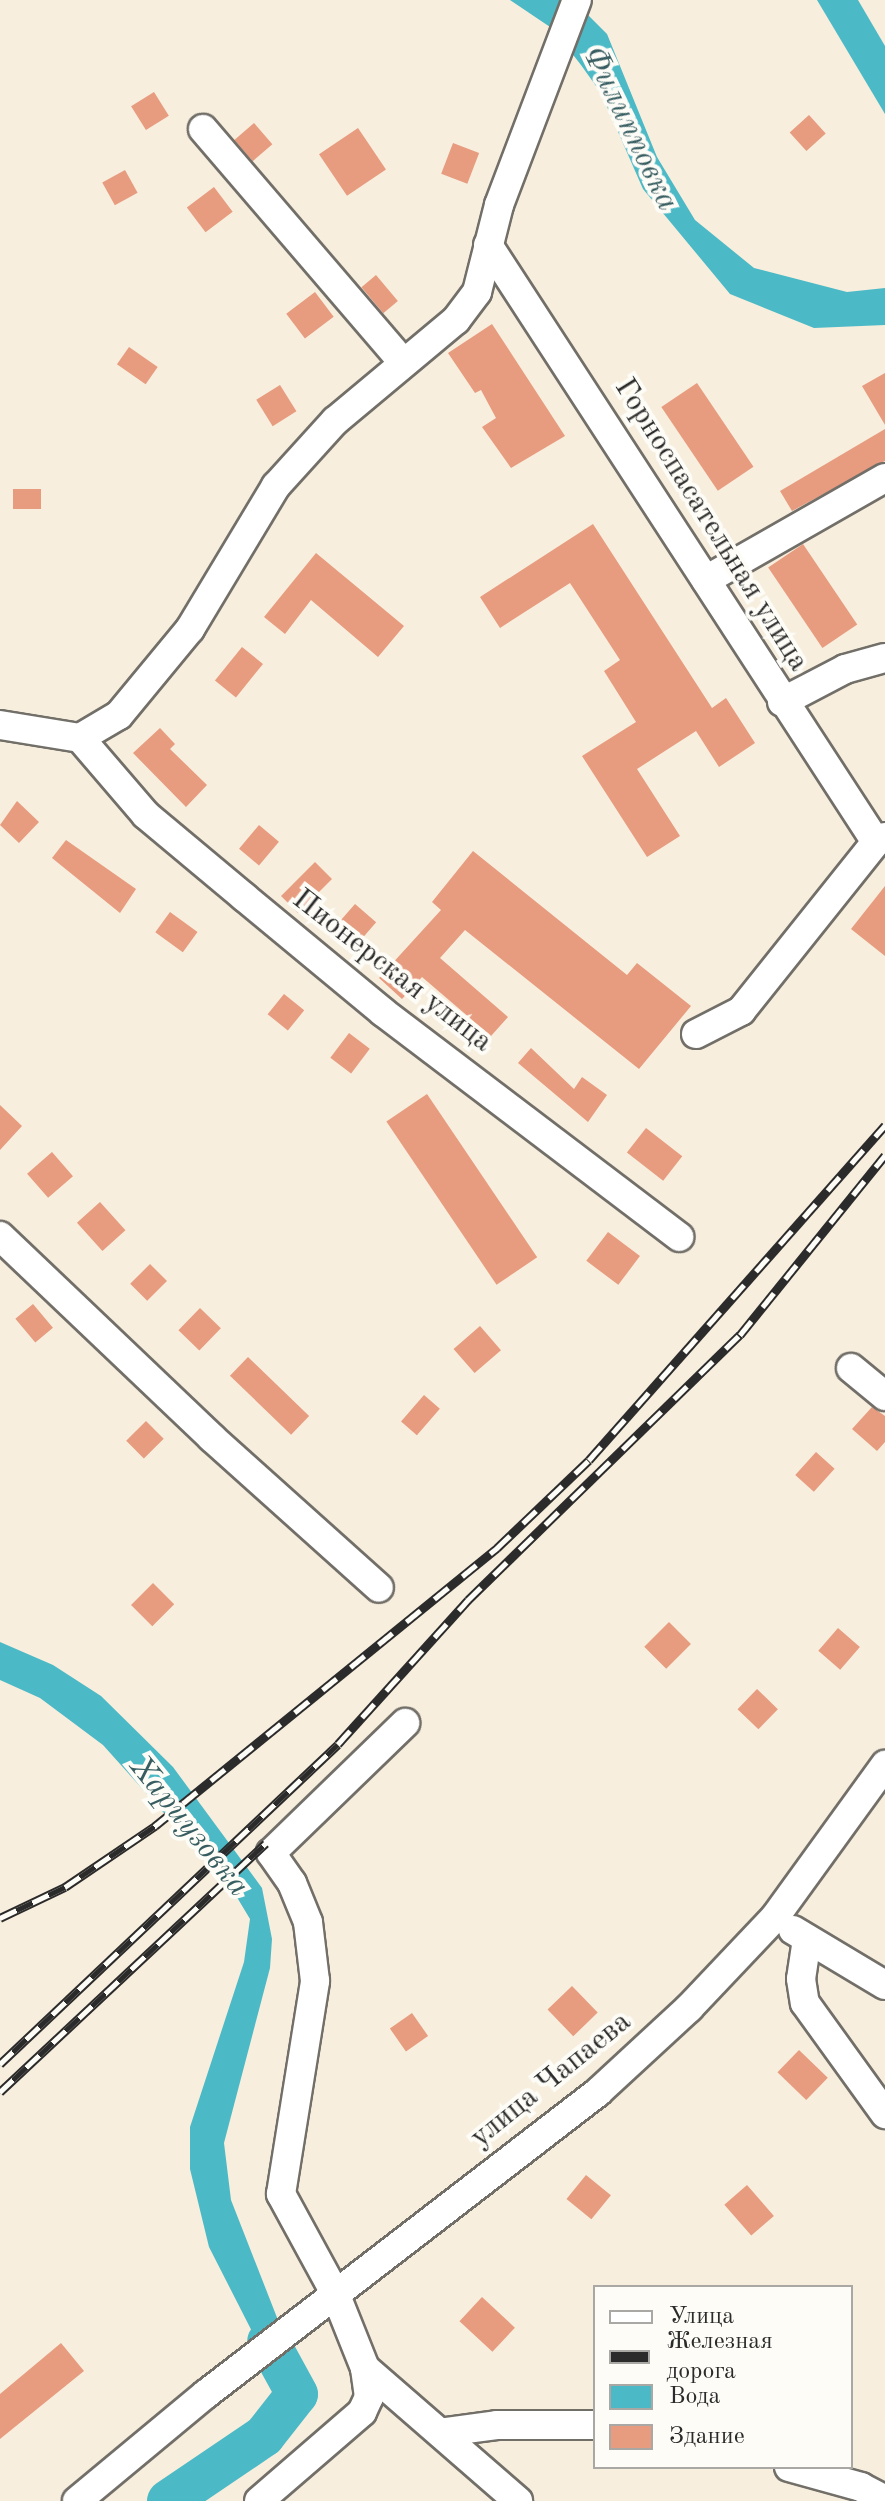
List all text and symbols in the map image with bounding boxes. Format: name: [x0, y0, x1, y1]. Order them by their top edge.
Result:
water label: Филипповка: [573, 40, 685, 218]
street label: Горноспасательная улица: [606, 372, 816, 678]
street label: Пионерская улица: [285, 882, 499, 1060]
water label: Хариузовка: [119, 1749, 257, 1905]
street label: улица Чапаева: [463, 2004, 639, 2156]
legend: [593, 2285, 853, 2469]
text: Улица: [669, 2305, 734, 2329]
text: Железная дорога: [666, 2330, 773, 2384]
text: Вода: [669, 2385, 720, 2409]
text: Здание: [669, 2425, 745, 2449]

